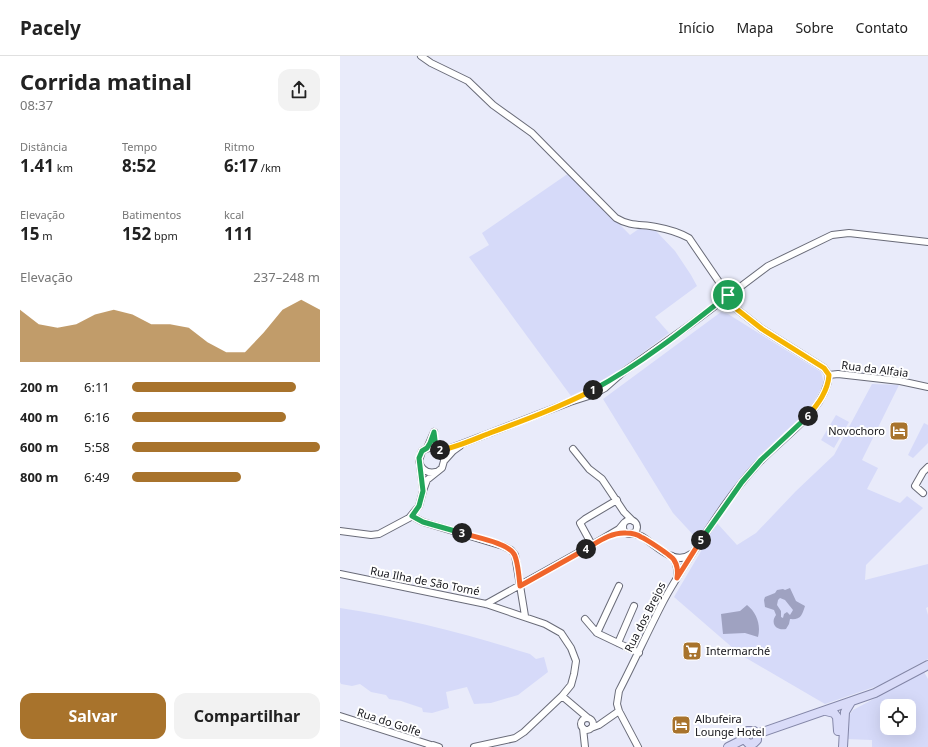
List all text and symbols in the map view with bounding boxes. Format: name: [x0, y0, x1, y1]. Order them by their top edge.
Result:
text: Pacely: [20, 15, 81, 41]
text: Início: [679, 18, 714, 37]
text: Mapa: [736, 18, 773, 37]
text: Sobre: [795, 18, 834, 37]
text: Contato: [856, 18, 908, 37]
text: Corrida matinal: [20, 66, 192, 96]
button: share: [278, 69, 320, 111]
text: 08:37: [20, 96, 53, 114]
text: Distância: [20, 139, 67, 154]
text: Tempo: [122, 139, 157, 154]
text: Ritmo: [224, 139, 255, 154]
text: 1.41: [20, 154, 54, 177]
text: 8:52: [122, 154, 156, 177]
text: 6:17: [224, 154, 258, 177]
text: km: [54, 160, 73, 175]
text: /km: [258, 160, 281, 175]
text: Elevação: [20, 207, 65, 222]
text: Batimentos: [122, 207, 181, 222]
text: kcal: [224, 207, 244, 222]
text: 15: [20, 222, 39, 245]
text: 152: [122, 222, 151, 245]
text: 111: [224, 222, 253, 245]
text: m: [39, 228, 53, 243]
text: bpm: [151, 228, 178, 243]
text: Elevação: [20, 268, 73, 286]
text: 237–248 m: [253, 268, 320, 286]
pin: [711, 278, 745, 312]
icon: arrive: [717, 284, 739, 306]
street label: Rua da Alfaia: [841, 357, 909, 380]
text: 200 m: [20, 378, 58, 396]
text: 6:11: [84, 378, 110, 396]
pin: 1: [583, 380, 603, 400]
text: 1: [590, 382, 596, 397]
pin: 6: [798, 406, 818, 426]
text: 400 m: [20, 408, 58, 426]
text: 6:16: [84, 408, 110, 426]
text: 6: [805, 408, 811, 423]
hotel icon: Novochoro: [888, 420, 910, 442]
place label: Novochoro: [828, 423, 885, 438]
text: 600 m: [20, 438, 58, 456]
text: 5:58: [84, 438, 110, 456]
pin: 2: [430, 440, 450, 460]
text: 2: [437, 442, 443, 457]
text: 800 m: [20, 468, 58, 486]
text: 6:49: [84, 468, 110, 486]
pin: 3: [452, 523, 472, 543]
text: 3: [459, 525, 465, 540]
pin: 5: [691, 530, 711, 550]
text: 5: [698, 532, 704, 547]
pin: 4: [576, 539, 596, 559]
text: 4: [583, 541, 589, 556]
street label: Rua Ilha de São Tomé: [369, 563, 481, 598]
street label: Rua dos Brejos: [620, 579, 669, 654]
supermarket icon: Intermarché: [681, 640, 703, 662]
place label: Intermarché: [706, 643, 770, 658]
button: Salvar: [20, 693, 166, 739]
button: Compartilhar: [174, 693, 320, 739]
map controls: [880, 699, 916, 735]
button: locate: [880, 699, 916, 735]
street label: Rua do Golfe: [355, 704, 423, 739]
place label: Albufeira Lounge Hotel: [695, 711, 765, 739]
hotel icon: Albufeira Lounge Hotel: [670, 714, 692, 736]

